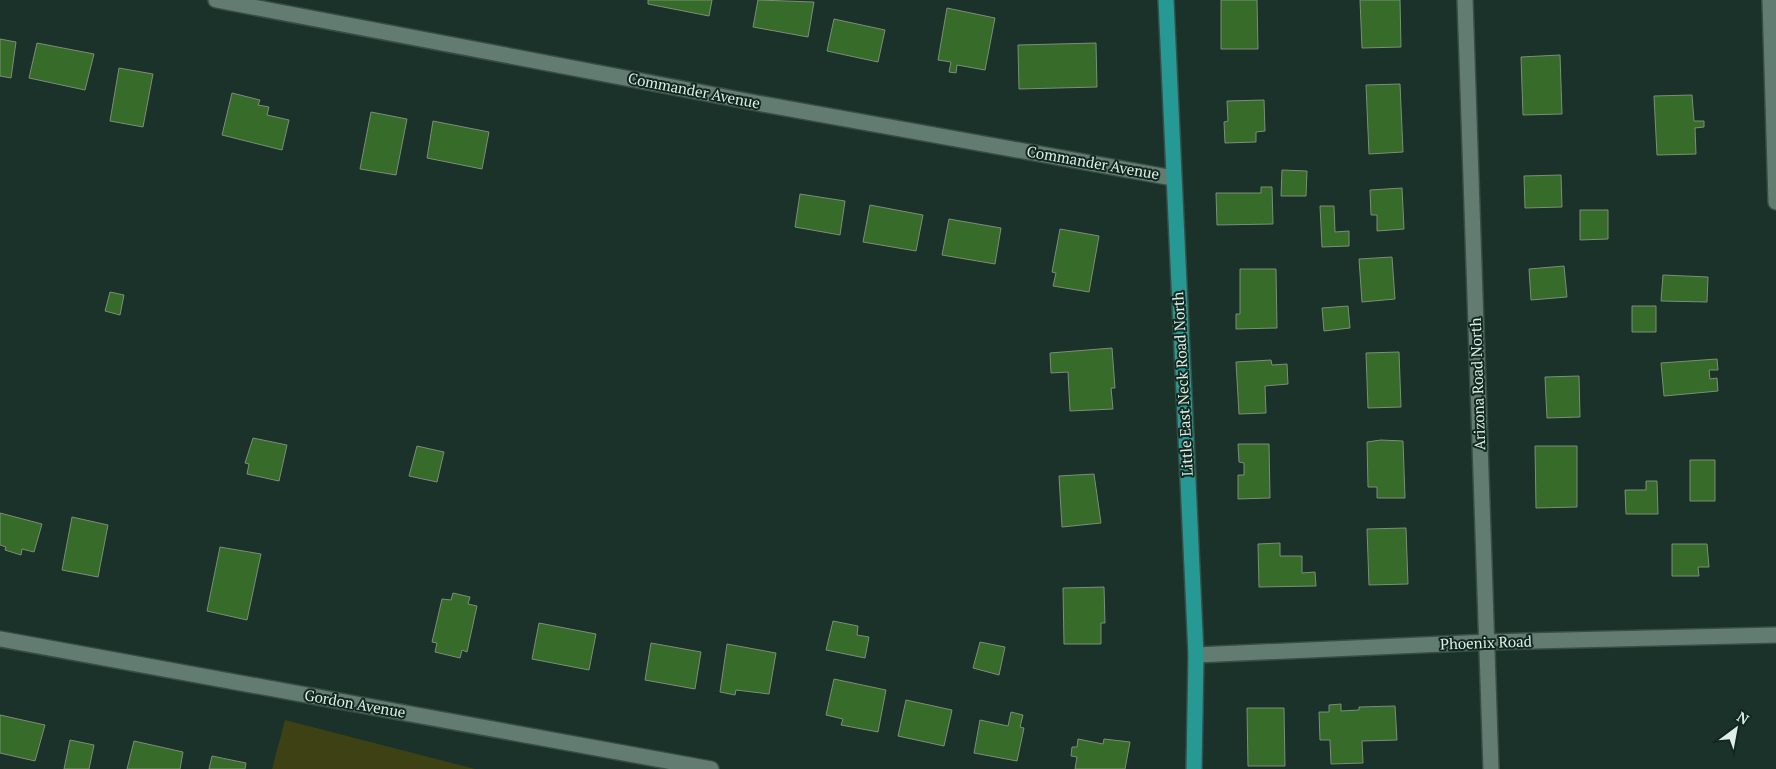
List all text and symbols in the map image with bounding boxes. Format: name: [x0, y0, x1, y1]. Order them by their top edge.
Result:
street label: Commander Avenue: [626, 67, 762, 113]
street label: Commander Avenue: [1025, 141, 1161, 184]
street label: Little East Neck Road North: [1167, 291, 1197, 477]
street label: Arizona Road North: [1465, 317, 1489, 451]
street label: Phoenix Road: [1440, 630, 1532, 654]
street label: Gordon Avenue: [303, 684, 407, 722]
north arrow: [1711, 704, 1761, 754]
text: N: [1734, 707, 1753, 729]

